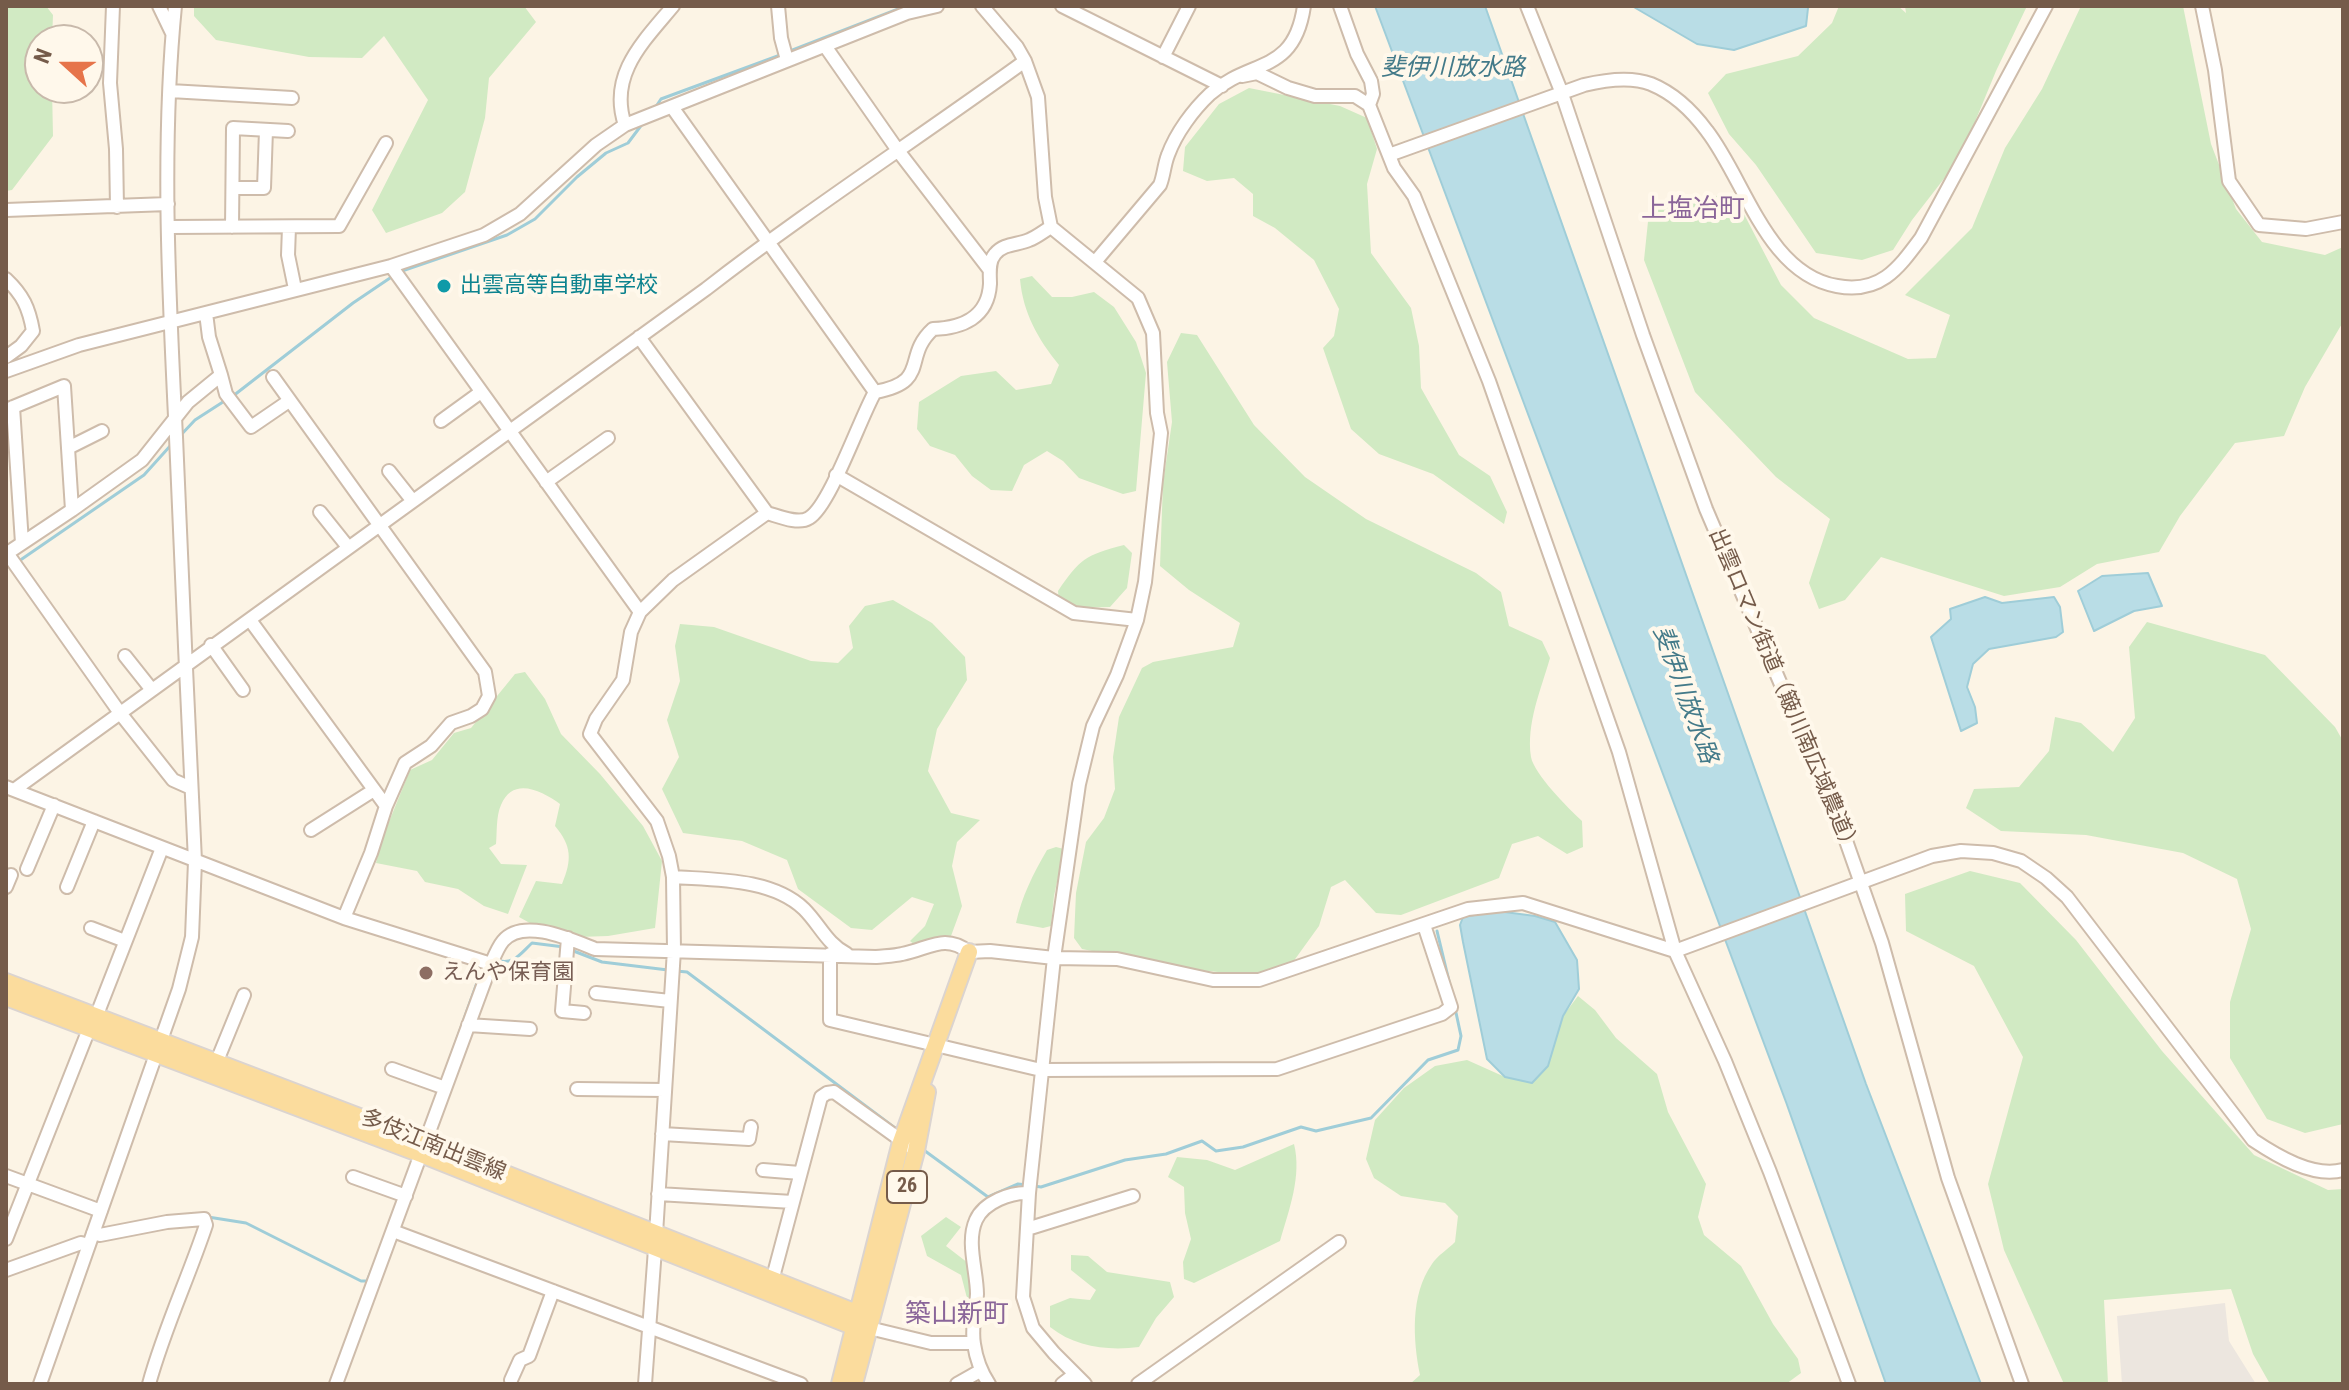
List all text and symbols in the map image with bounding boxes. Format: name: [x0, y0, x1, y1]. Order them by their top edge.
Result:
north arrow: [24, 24, 104, 104]
text: N: [29, 45, 57, 67]
water label: 斐伊川放水路: [1381, 55, 1525, 83]
district label: 上塩冶町: [1641, 194, 1745, 226]
place label: 出雲高等自動車学校: [460, 273, 658, 299]
marker: 出雲高等自動車学校: [435, 277, 453, 295]
street label: 出雲ロマン街道（簸川南広域農道）: [1702, 525, 1864, 859]
water label: 斐伊川放水路: [1646, 622, 1722, 768]
place label: えんや保育園: [442, 960, 574, 986]
marker: えんや保育園: [417, 964, 435, 982]
street label: 多伎江南出雲線: [357, 1105, 509, 1187]
road number: 26: [887, 1171, 927, 1203]
district label: 築山新町: [905, 1299, 1009, 1331]

